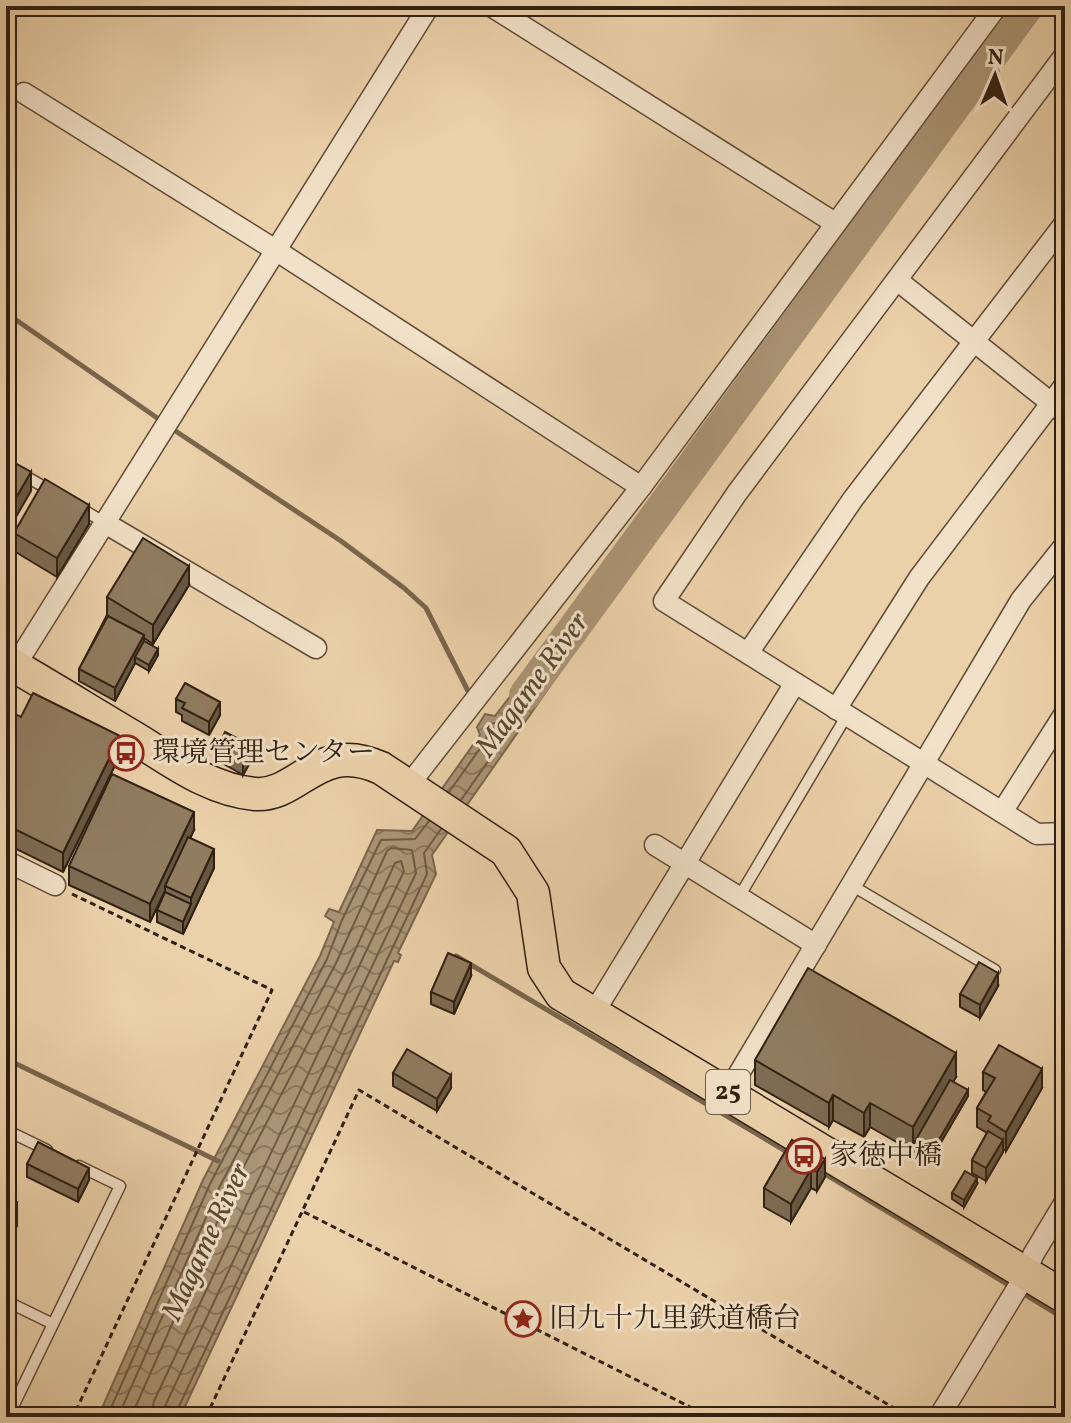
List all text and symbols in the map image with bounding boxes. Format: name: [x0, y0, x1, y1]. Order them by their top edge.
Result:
north arrow: [955, 36, 1035, 116]
text: N: [987, 43, 1004, 74]
water label: Magame River: [466, 604, 600, 767]
bus stop icon: 環境管理センター: [107, 734, 145, 772]
place label: 環境管理センター: [152, 734, 375, 773]
road number: 25: [706, 1070, 750, 1114]
bus stop icon: 家徳中橋: [785, 1137, 823, 1175]
place label: 家徳中橋: [830, 1137, 942, 1176]
water label: Magame River: [152, 1156, 262, 1328]
place icon: 旧九十九里鉄道橋台: [504, 1300, 542, 1338]
place label: 旧九十九里鉄道橋台: [549, 1300, 801, 1339]

